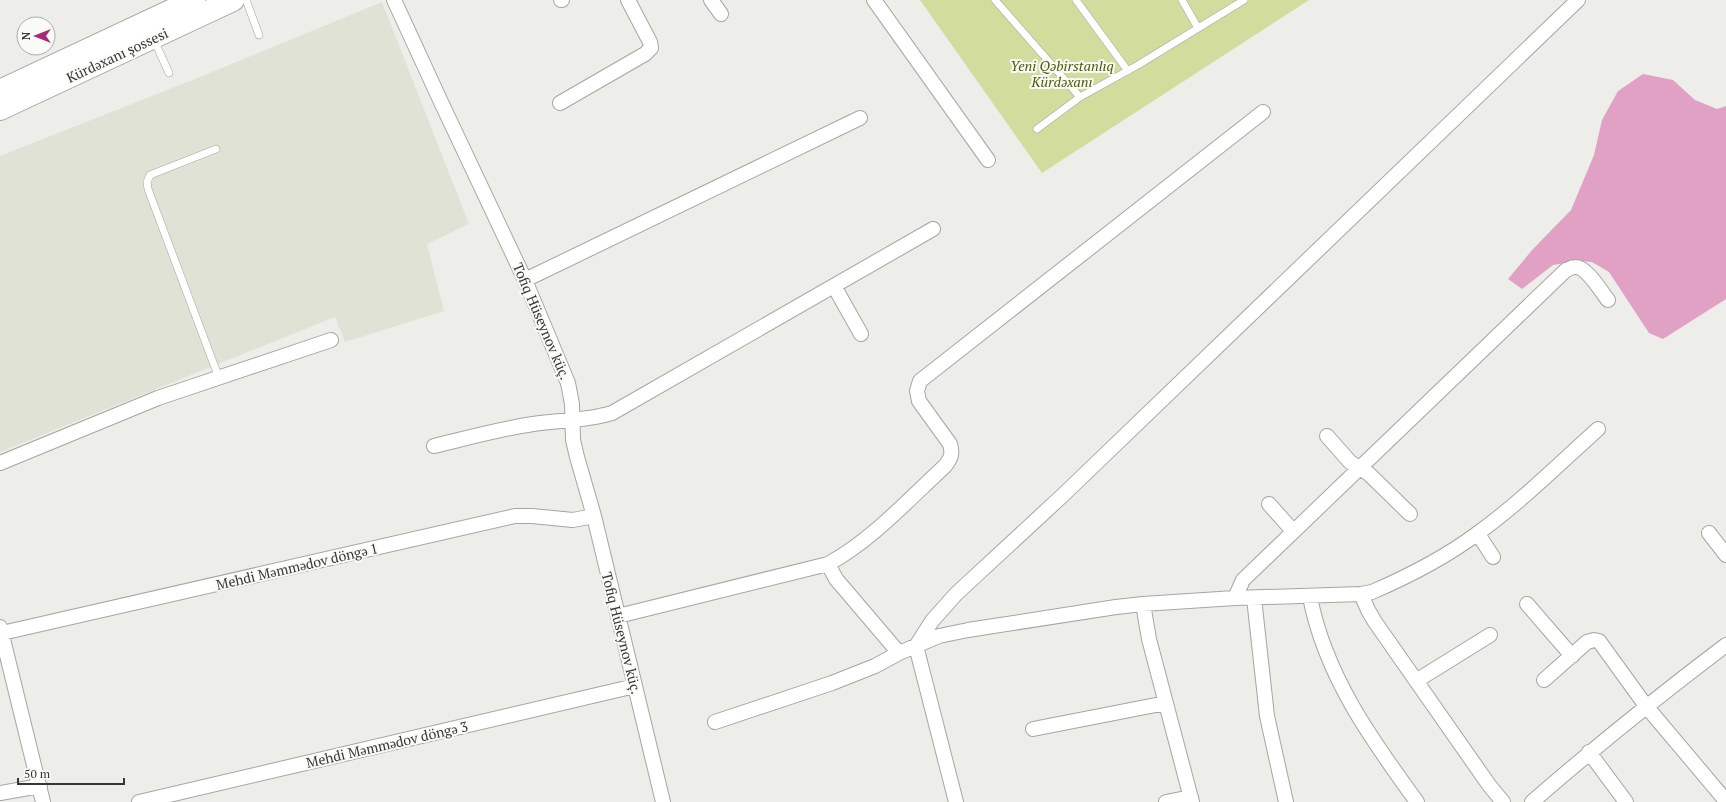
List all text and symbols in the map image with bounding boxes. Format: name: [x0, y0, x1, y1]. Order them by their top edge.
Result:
north arrow: [16, 16, 56, 56]
street label: Kürdəxanı şossesi: [63, 23, 171, 87]
text: N: [19, 31, 33, 40]
park label: Yeni Qəbirstanlıq Kürdəxanı: [1010, 56, 1114, 91]
street label: Tofiq Hüseynov küç.: [509, 260, 575, 382]
street label: Mehdi Məmmədov döngə 1: [214, 538, 380, 594]
street label: Tofiq Hüseynov küç.: [598, 570, 646, 696]
street label: Mehdi Məmmədov döngə 3: [304, 716, 470, 772]
scale bar: [18, 760, 124, 786]
text: 50 m: [24, 766, 51, 781]

